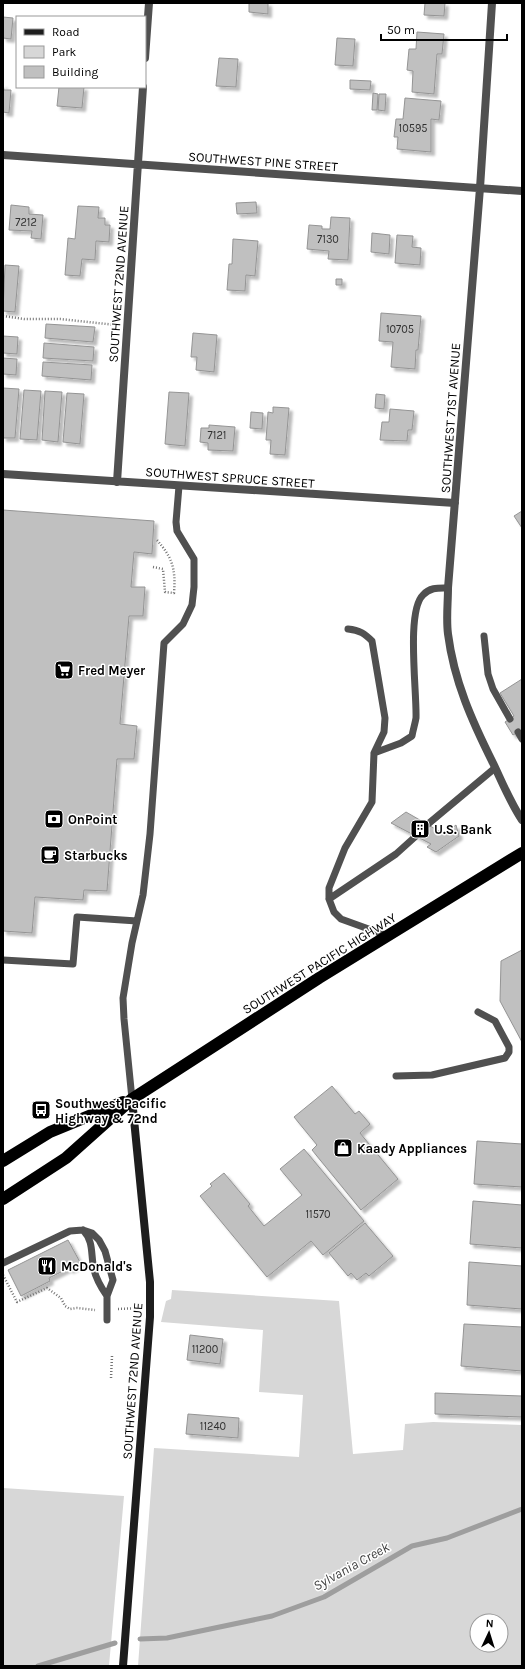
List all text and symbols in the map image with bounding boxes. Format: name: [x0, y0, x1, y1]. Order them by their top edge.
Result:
legend: [16, 16, 146, 88]
scale bar: [381, 16, 507, 42]
text: 50 m: [387, 23, 415, 37]
text: Road: [52, 25, 80, 39]
text: Park: [52, 45, 77, 59]
text: Building: [52, 65, 99, 79]
house number: 10595: [399, 122, 427, 135]
street label: SOUTHWEST PINE STREET: [188, 149, 339, 174]
street label: SOUTHWEST 72ND AVENUE: [106, 205, 131, 363]
house number: 7212: [15, 216, 37, 229]
house number: 7130: [317, 233, 339, 246]
house number: 10705: [386, 323, 414, 336]
street label: SOUTHWEST 71ST AVENUE: [438, 342, 463, 494]
house number: 7121: [208, 429, 226, 442]
street label: SOUTHWEST SPRUCE STREET: [145, 464, 316, 491]
supermarket icon: Fred Meyer: [53, 659, 75, 681]
place label: Fred Meyer: [78, 663, 146, 678]
bank icon: OnPoint: [43, 808, 65, 830]
place label: OnPoint: [68, 812, 117, 827]
building icon: U.S. Bank: [409, 818, 431, 840]
place label: U.S. Bank: [434, 822, 492, 837]
cafe icon: Starbucks: [39, 844, 61, 866]
place label: Starbucks: [64, 848, 128, 863]
street label: SOUTHWEST PACIFIC HIGHWAY: [240, 910, 399, 1017]
place label: Southwest Pacific Highway & 72nd: [55, 1096, 166, 1126]
bus stop icon: Southwest Pacific Highway & 72nd: [30, 1099, 52, 1121]
shop icon: Kaady Appliances: [332, 1137, 354, 1159]
place label: Kaady Appliances: [357, 1141, 467, 1156]
house number: 11570: [305, 1208, 331, 1221]
restaurant icon: McDonald's: [36, 1255, 58, 1277]
place label: McDonald's: [61, 1259, 133, 1274]
street label: SOUTHWEST 72ND AVENUE: [120, 1302, 145, 1460]
house number: 11200: [192, 1343, 218, 1356]
house number: 11240: [200, 1420, 226, 1433]
water label: Sylvania Creek: [310, 1538, 393, 1594]
north arrow: [469, 1613, 509, 1653]
text: N: [485, 1617, 494, 1630]

